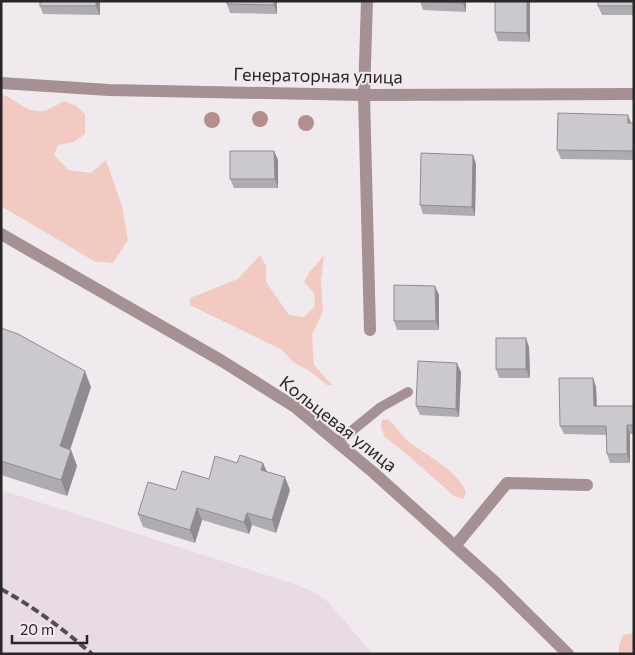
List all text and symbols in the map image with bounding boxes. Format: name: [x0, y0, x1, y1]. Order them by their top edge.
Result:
street label: Генераторная улица: [233, 63, 403, 87]
street label: Кольцевая улица: [276, 371, 402, 476]
scale bar: [12, 612, 88, 644]
text: 20 m: [20, 620, 54, 638]

